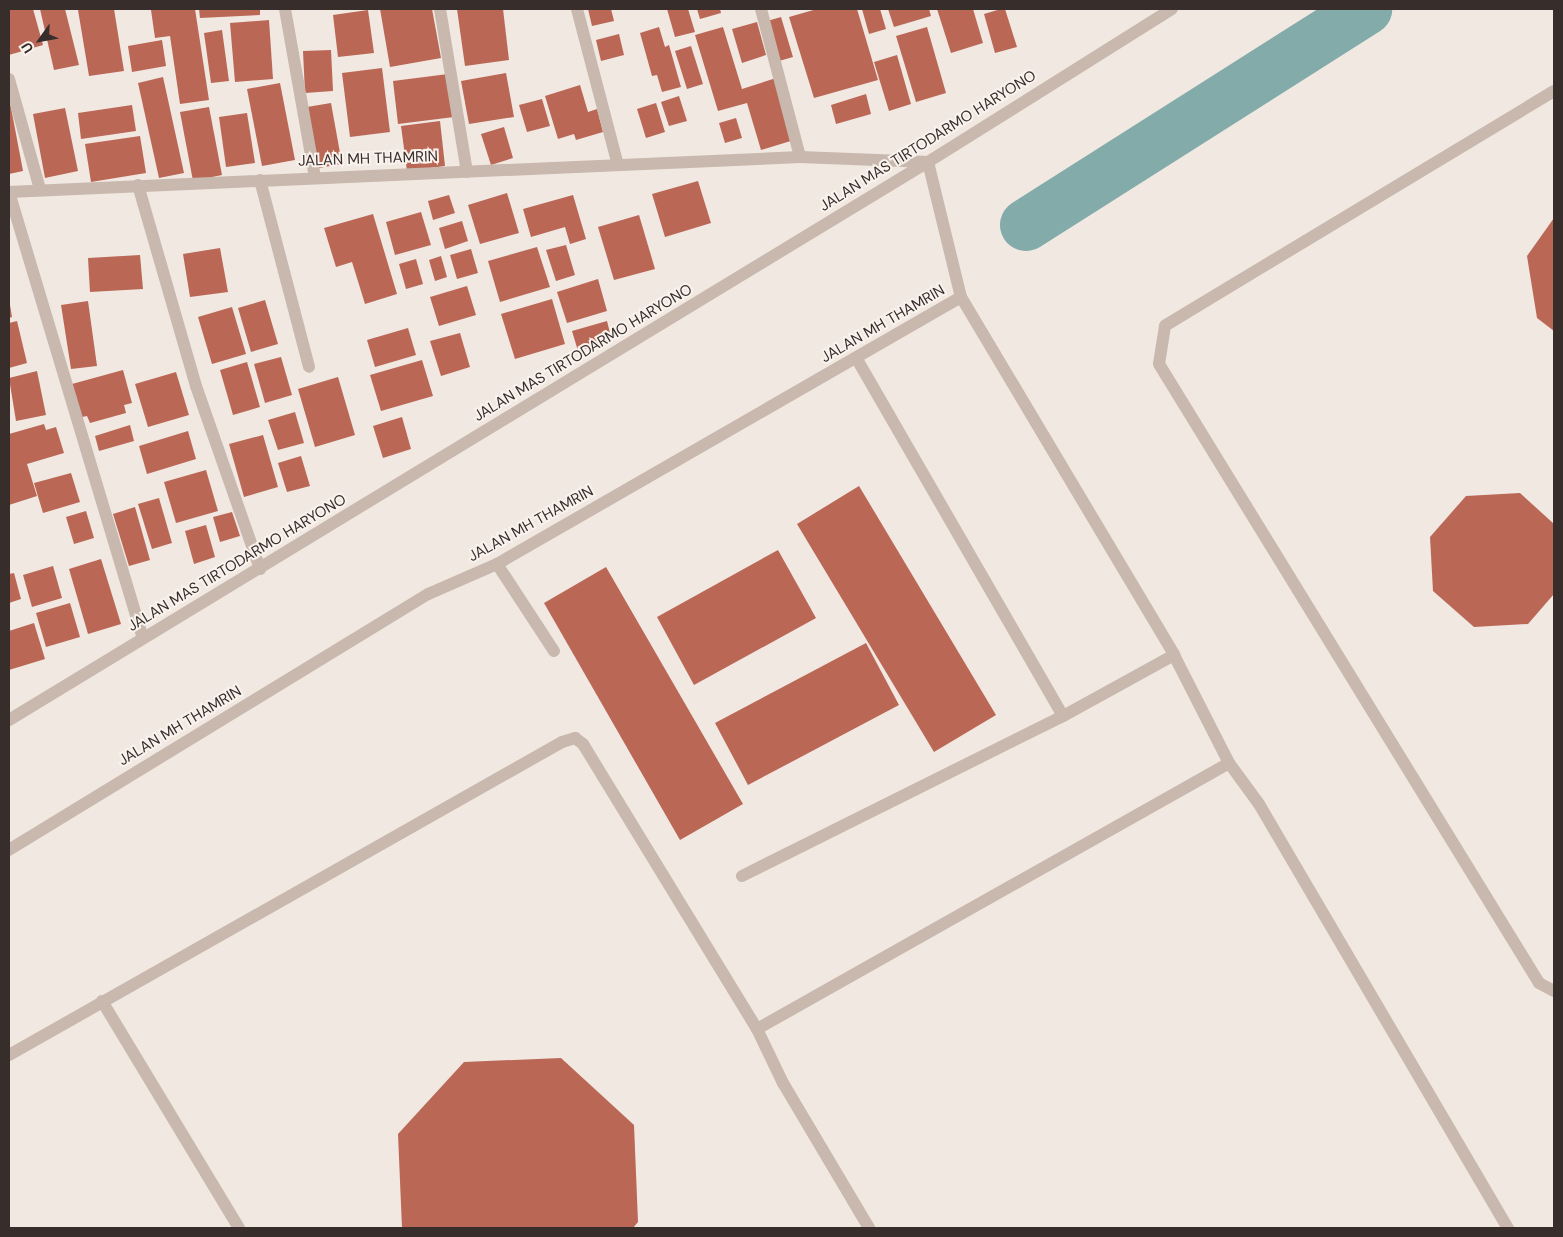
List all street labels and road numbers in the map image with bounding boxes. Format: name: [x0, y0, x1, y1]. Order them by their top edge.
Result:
street label: JALAN MAS TIRTODARMO HARYONO: [817, 67, 1039, 215]
street label: JALAN MH THAMRIN: [298, 148, 438, 170]
street label: JALAN MAS TIRTODARMO HARYONO: [470, 280, 696, 426]
street label: JALAN MH THAMRIN: [818, 281, 948, 367]
street label: JALAN MH THAMRIN: [465, 482, 597, 566]
street label: JALAN MAS TIRTODARMO HARYONO: [124, 490, 350, 636]
street label: JALAN MH THAMRIN: [115, 682, 245, 770]

